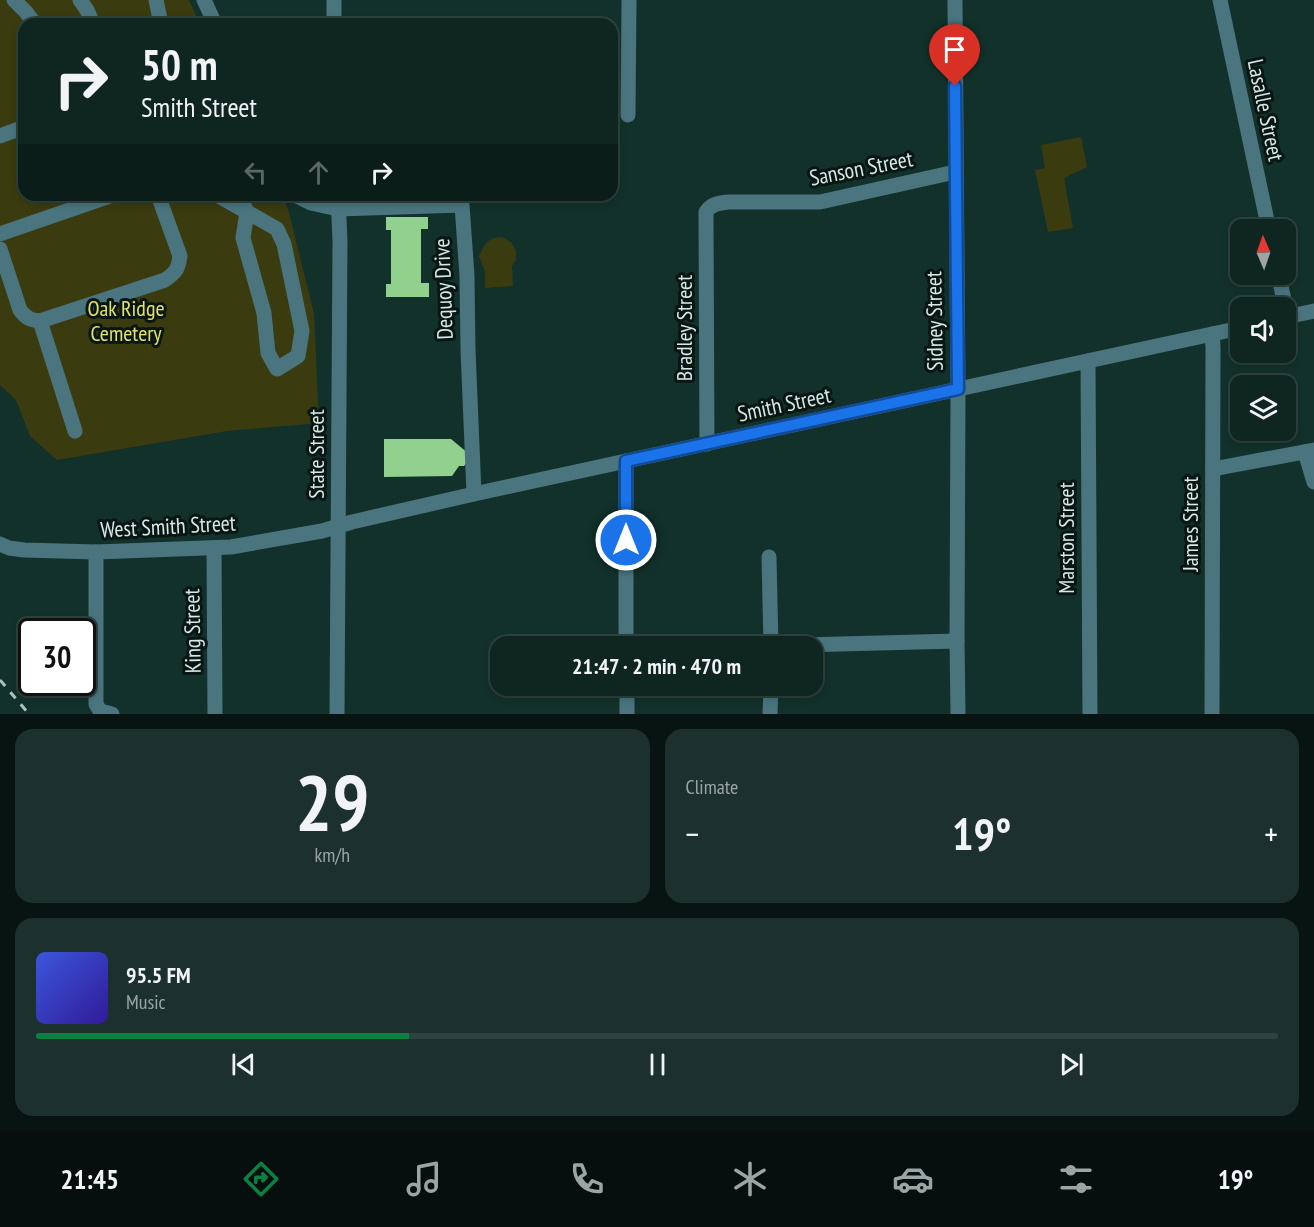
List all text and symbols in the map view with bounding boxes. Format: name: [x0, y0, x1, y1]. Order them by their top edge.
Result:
pin: [929, 24, 980, 86]
icon: arrive: [938, 33, 971, 66]
text: 50 m: [141, 37, 218, 92]
icon: right: [42, 42, 120, 120]
street label: Lasalle Street: [1242, 57, 1290, 163]
text: Smith Street: [141, 90, 257, 124]
street label: Sanson Street: [807, 144, 915, 192]
icon: left: [239, 156, 272, 189]
icon: ahead: [302, 156, 335, 189]
icon: right: [365, 156, 398, 189]
north arrow: [1230, 219, 1296, 285]
map controls: [1230, 219, 1296, 441]
street label: Dequoy Drive: [427, 238, 459, 340]
street label: Sidney Street: [919, 271, 949, 371]
street label: Bradley Street: [670, 275, 698, 381]
park label: Oak Ridge Cemetery: [87, 294, 165, 347]
button: sound: [1230, 297, 1296, 363]
button: layers: [1230, 375, 1296, 441]
street label: Smith Street: [735, 380, 833, 428]
street label: State Street: [302, 409, 330, 499]
street label: James Street: [1176, 476, 1204, 573]
street label: Marston Street: [1052, 482, 1080, 594]
street label: West Smith Street: [100, 508, 236, 544]
position arrow: [594, 508, 658, 572]
street label: King Street: [177, 588, 207, 674]
speed limit sign: 30: [18, 618, 96, 696]
text: 21:47 · 2 min · 470 m: [572, 652, 741, 680]
text: 29: [295, 752, 370, 853]
text: Climate: [686, 774, 738, 800]
text: 19°: [952, 804, 1011, 862]
text: −: [686, 812, 699, 855]
text: +: [1264, 812, 1278, 855]
text: km/h: [315, 842, 350, 868]
text: 95.5 FM: [126, 961, 191, 989]
text: Music: [126, 989, 166, 1015]
icon: previous: [227, 1048, 260, 1081]
icon: pause: [641, 1048, 674, 1081]
icon: next: [1055, 1048, 1088, 1081]
icon: directions: [240, 1158, 282, 1200]
icon: music: [403, 1158, 445, 1200]
icon: phone: [566, 1158, 608, 1200]
icon: climate: [729, 1158, 771, 1200]
icon: car: [892, 1158, 934, 1200]
icon: filters: [1055, 1158, 1097, 1200]
text: 21:45: [60, 1162, 119, 1196]
text: 19°: [1218, 1162, 1253, 1196]

